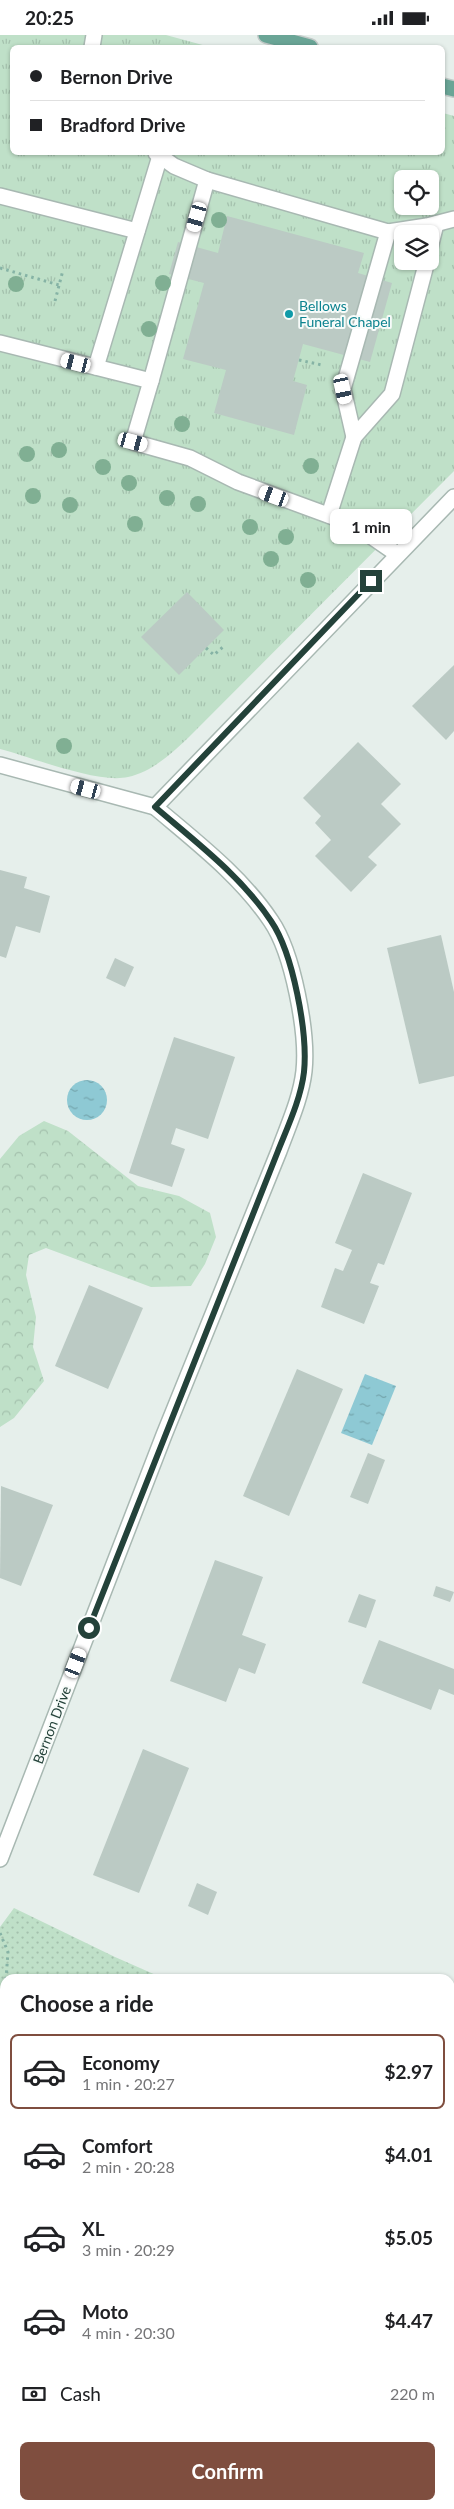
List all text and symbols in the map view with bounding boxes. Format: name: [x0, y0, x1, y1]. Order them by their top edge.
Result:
text: 20:25: [25, 6, 74, 29]
text: Bernon Drive: [60, 65, 173, 88]
text: Bradford Drive: [60, 113, 186, 136]
map controls: [394, 170, 439, 270]
button: locate: [394, 170, 439, 215]
car: [185, 201, 208, 233]
button: layers: [394, 225, 439, 270]
place label: Bellows Funeral Chapel: [299, 297, 391, 330]
marker: Bellows Funeral Chapel: [283, 308, 295, 320]
car: [59, 352, 92, 374]
car: [332, 373, 353, 405]
car: [116, 431, 149, 453]
car: [257, 484, 290, 508]
callout: 1 min: [330, 509, 412, 543]
text: 1 min: [351, 517, 391, 536]
route end: [360, 570, 382, 592]
car: [69, 778, 102, 800]
route start: [78, 1617, 100, 1639]
car: [63, 1646, 88, 1680]
street label: Bernon Drive: [29, 1684, 74, 1766]
text: Choose a ride: [20, 1990, 154, 2017]
icon: car: [22, 2049, 67, 2094]
text: Economy: [82, 2051, 160, 2074]
text: $2.97: [384, 2060, 433, 2083]
text: 1 min · 20:27: [82, 2074, 175, 2093]
icon: car: [22, 2132, 67, 2177]
text: Comfort: [82, 2134, 153, 2157]
text: $4.01: [384, 2143, 433, 2166]
text: 2 min · 20:28: [82, 2157, 175, 2176]
icon: car: [22, 2215, 67, 2260]
text: XL: [82, 2217, 105, 2240]
text: $5.05: [384, 2226, 433, 2249]
text: 3 min · 20:29: [82, 2240, 175, 2259]
icon: car: [22, 2298, 67, 2343]
text: Moto: [82, 2300, 128, 2323]
text: $4.47: [384, 2309, 433, 2332]
text: 4 min · 20:30: [82, 2323, 175, 2342]
icon: cash: [20, 2380, 48, 2408]
text: Cash: [60, 2382, 101, 2405]
text: 220 m: [390, 2384, 435, 2403]
button: Confirm: [20, 2442, 435, 2500]

